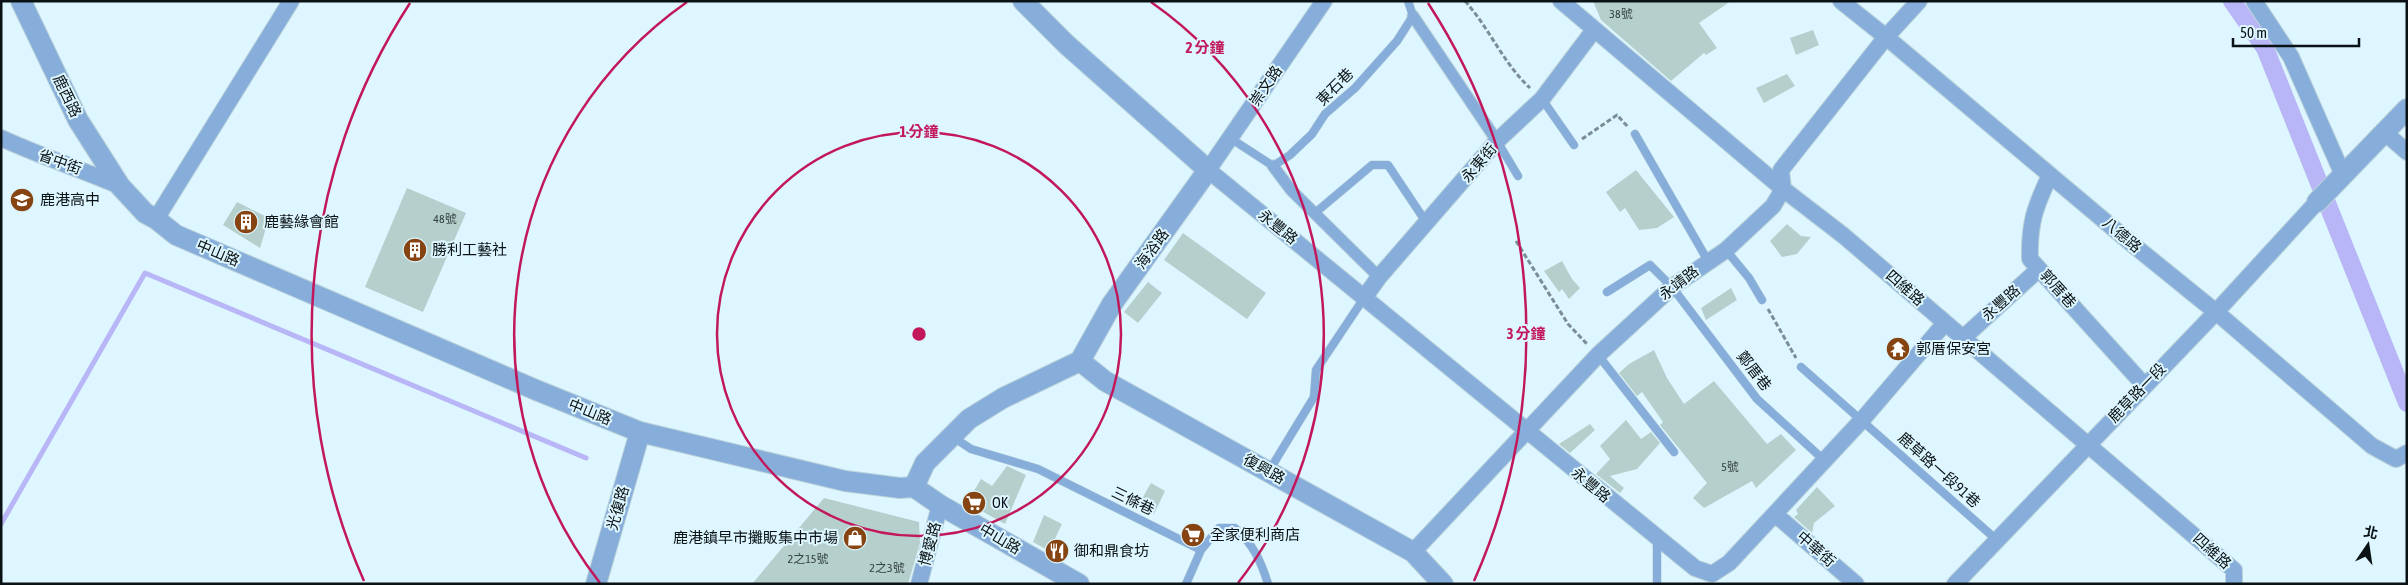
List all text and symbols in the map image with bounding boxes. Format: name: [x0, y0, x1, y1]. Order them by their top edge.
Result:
house number: 38號: [1609, 7, 1633, 21]
scale bar: [2233, 15, 2359, 47]
text: 50 m: [2240, 24, 2267, 41]
text: 2 分鐘: [1185, 39, 1225, 56]
street label: 崇文路: [1246, 62, 1285, 109]
street label: 東石巷: [1313, 65, 1357, 109]
street label: 鹿西路: [50, 72, 85, 120]
text: 1 分鐘: [899, 123, 939, 140]
street label: 永東街: [1458, 140, 1500, 185]
street label: 省中街: [36, 146, 84, 177]
school or university icon: 鹿港高中: [9, 187, 35, 213]
place label: 鹿港高中: [40, 191, 100, 208]
street label: 永豐路: [1255, 206, 1301, 247]
building icon: 鹿藝緣會館: [233, 209, 259, 235]
house number: 48號: [433, 212, 457, 226]
place label: 鹿藝緣會館: [264, 213, 339, 230]
street label: 八德路: [2100, 214, 2145, 256]
street label: 海浴路: [1131, 226, 1172, 272]
street label: 中山路: [194, 236, 242, 269]
building icon: 勝利工藝社: [402, 237, 428, 263]
place label: 勝利工藝社: [432, 241, 507, 258]
street label: 永靖路: [1656, 262, 1702, 303]
street label: 四維路: [1883, 266, 1928, 309]
street label: 郭厝巷: [2037, 266, 2080, 311]
street label: 永豐路: [1978, 281, 2023, 324]
centre of rings: [910, 325, 928, 343]
text: 3 分鐘: [1506, 325, 1546, 342]
temple icon: 郭厝保安宮: [1885, 336, 1911, 362]
place label: 郭厝保安宮: [1916, 340, 1991, 357]
street label: 鄭厝巷: [1734, 348, 1775, 394]
street label: 鹿草路一段: [2104, 360, 2169, 426]
street label: 中山路: [566, 395, 614, 428]
street label: 鹿草路一段91巷: [1895, 428, 1984, 511]
street label: 復興路: [1240, 450, 1288, 487]
house number: 5號: [1721, 460, 1739, 474]
street label: 永豐路: [1569, 464, 1614, 506]
street label: 三條巷: [1109, 483, 1157, 518]
street label: 光復路: [603, 484, 632, 532]
supermarket icon: OK: [961, 490, 987, 516]
place label: OK: [992, 494, 1009, 511]
street label: 博愛路: [915, 520, 944, 568]
street label: 中山路: [977, 520, 1024, 557]
north arrow: [2343, 520, 2393, 570]
supermarket icon: 全家便利商店: [1180, 522, 1206, 548]
text: 北: [2362, 523, 2380, 542]
shop icon: 鹿港鎮早市攤販集中市場: [842, 525, 868, 551]
place label: 全家便利商店: [1210, 526, 1300, 543]
street label: 中華街: [1794, 527, 1839, 570]
place label: 鹿港鎮早市攤販集中市場: [673, 529, 838, 546]
street label: 四維路: [2190, 529, 2235, 572]
restaurant icon: 御和鼎食坊: [1044, 538, 1070, 564]
place label: 御和鼎食坊: [1074, 542, 1149, 559]
house number: 2之15號: [788, 552, 828, 566]
house number: 2之3號: [869, 561, 905, 575]

